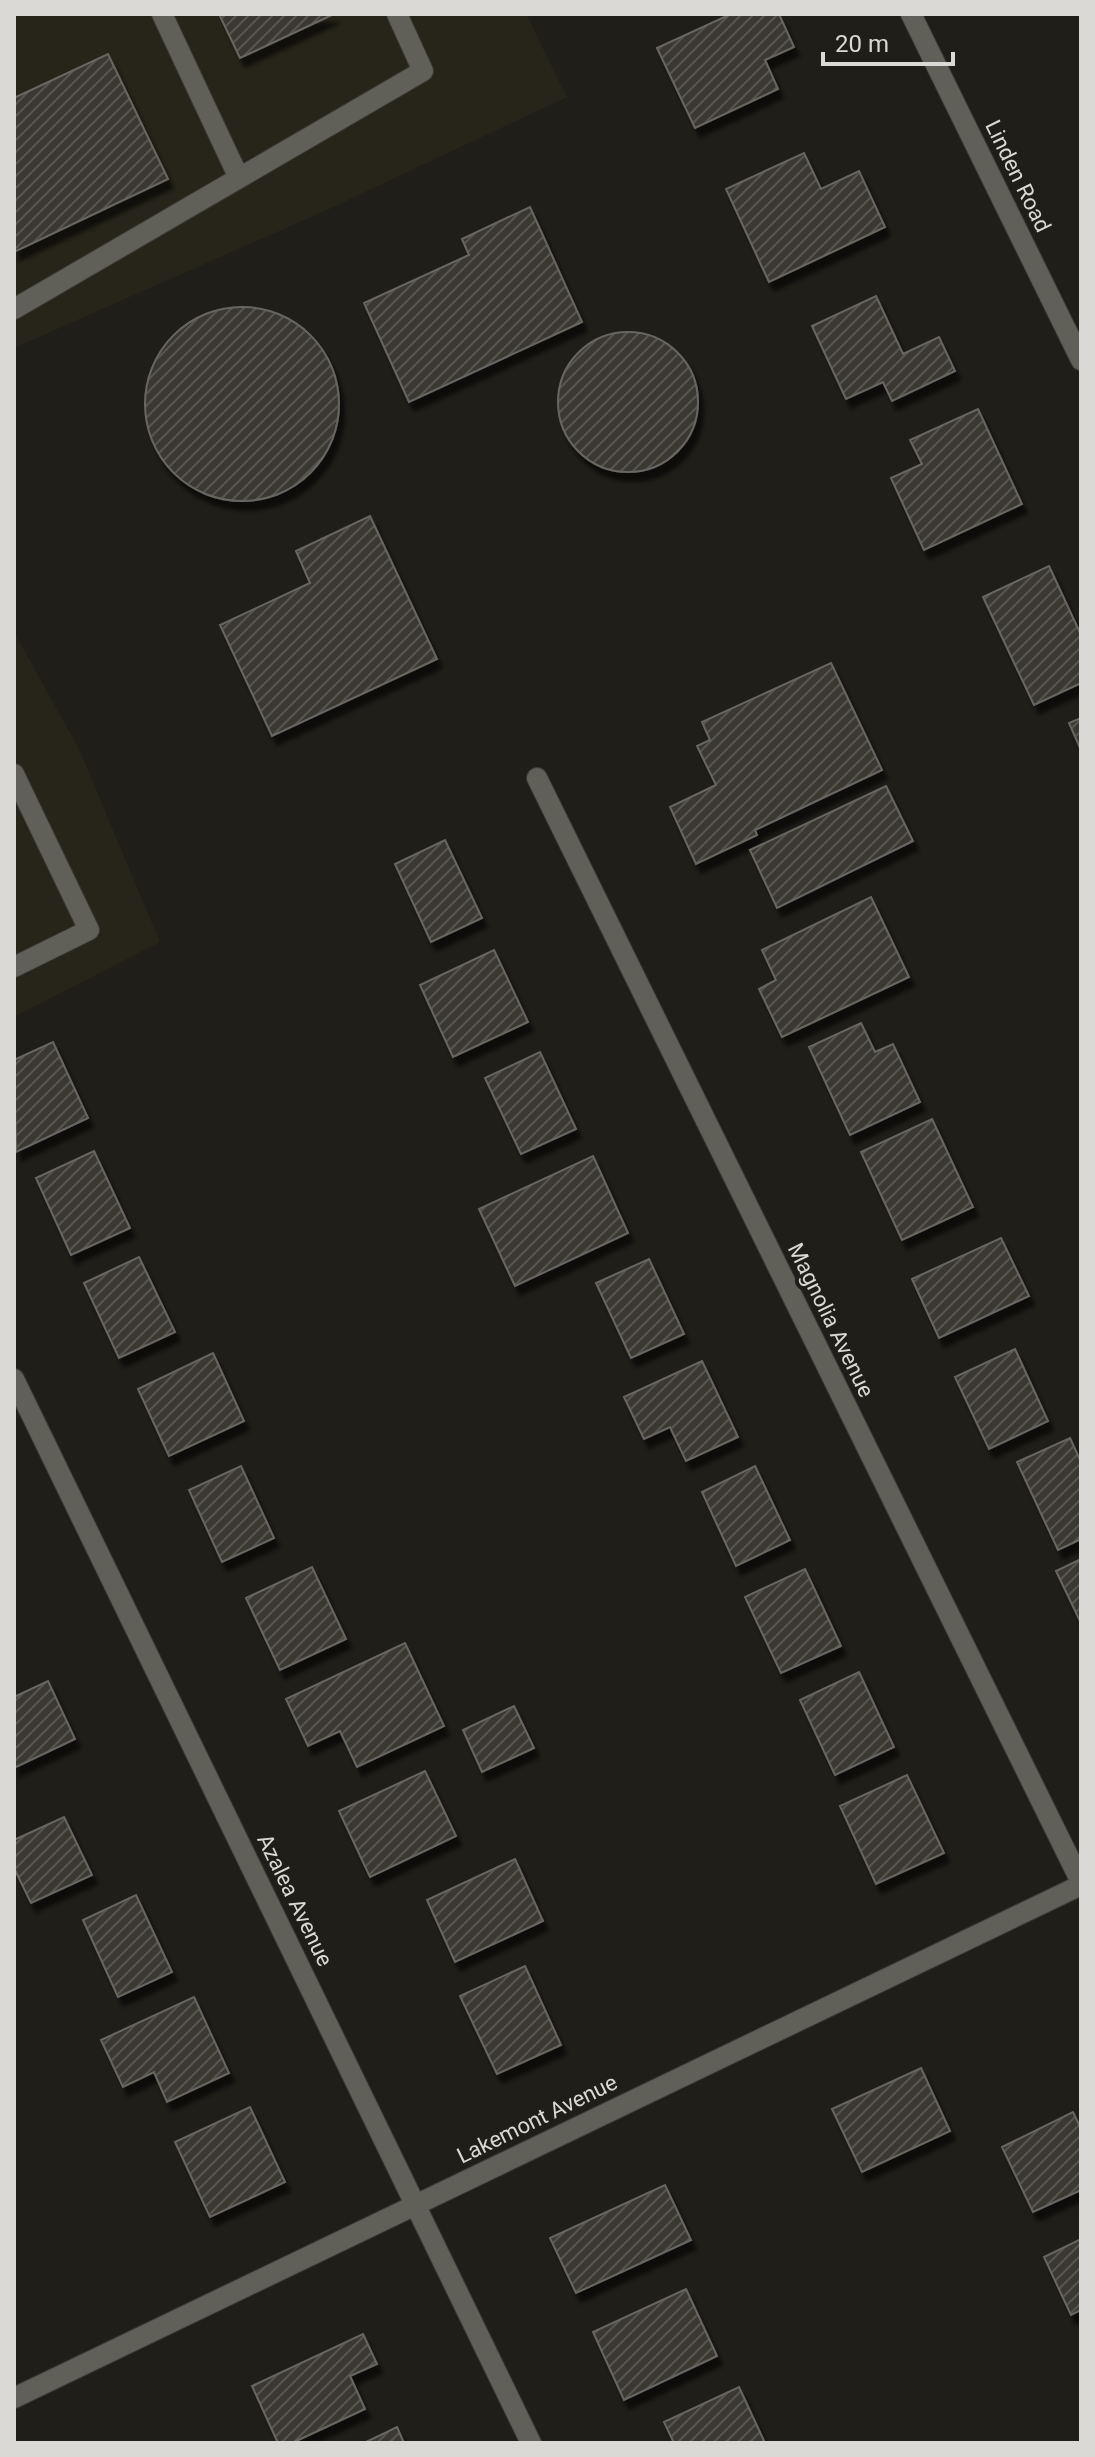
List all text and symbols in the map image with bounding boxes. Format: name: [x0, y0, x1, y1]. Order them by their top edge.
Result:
scale bar: [823, 16, 953, 66]
text: 20 m: [835, 30, 889, 58]
street label: Linden Road: [980, 116, 1056, 236]
street label: Magnolia Avenue: [783, 1239, 879, 1401]
street label: Azalea Avenue: [252, 1830, 338, 1970]
street label: Lakemont Avenue: [453, 2069, 621, 2169]

